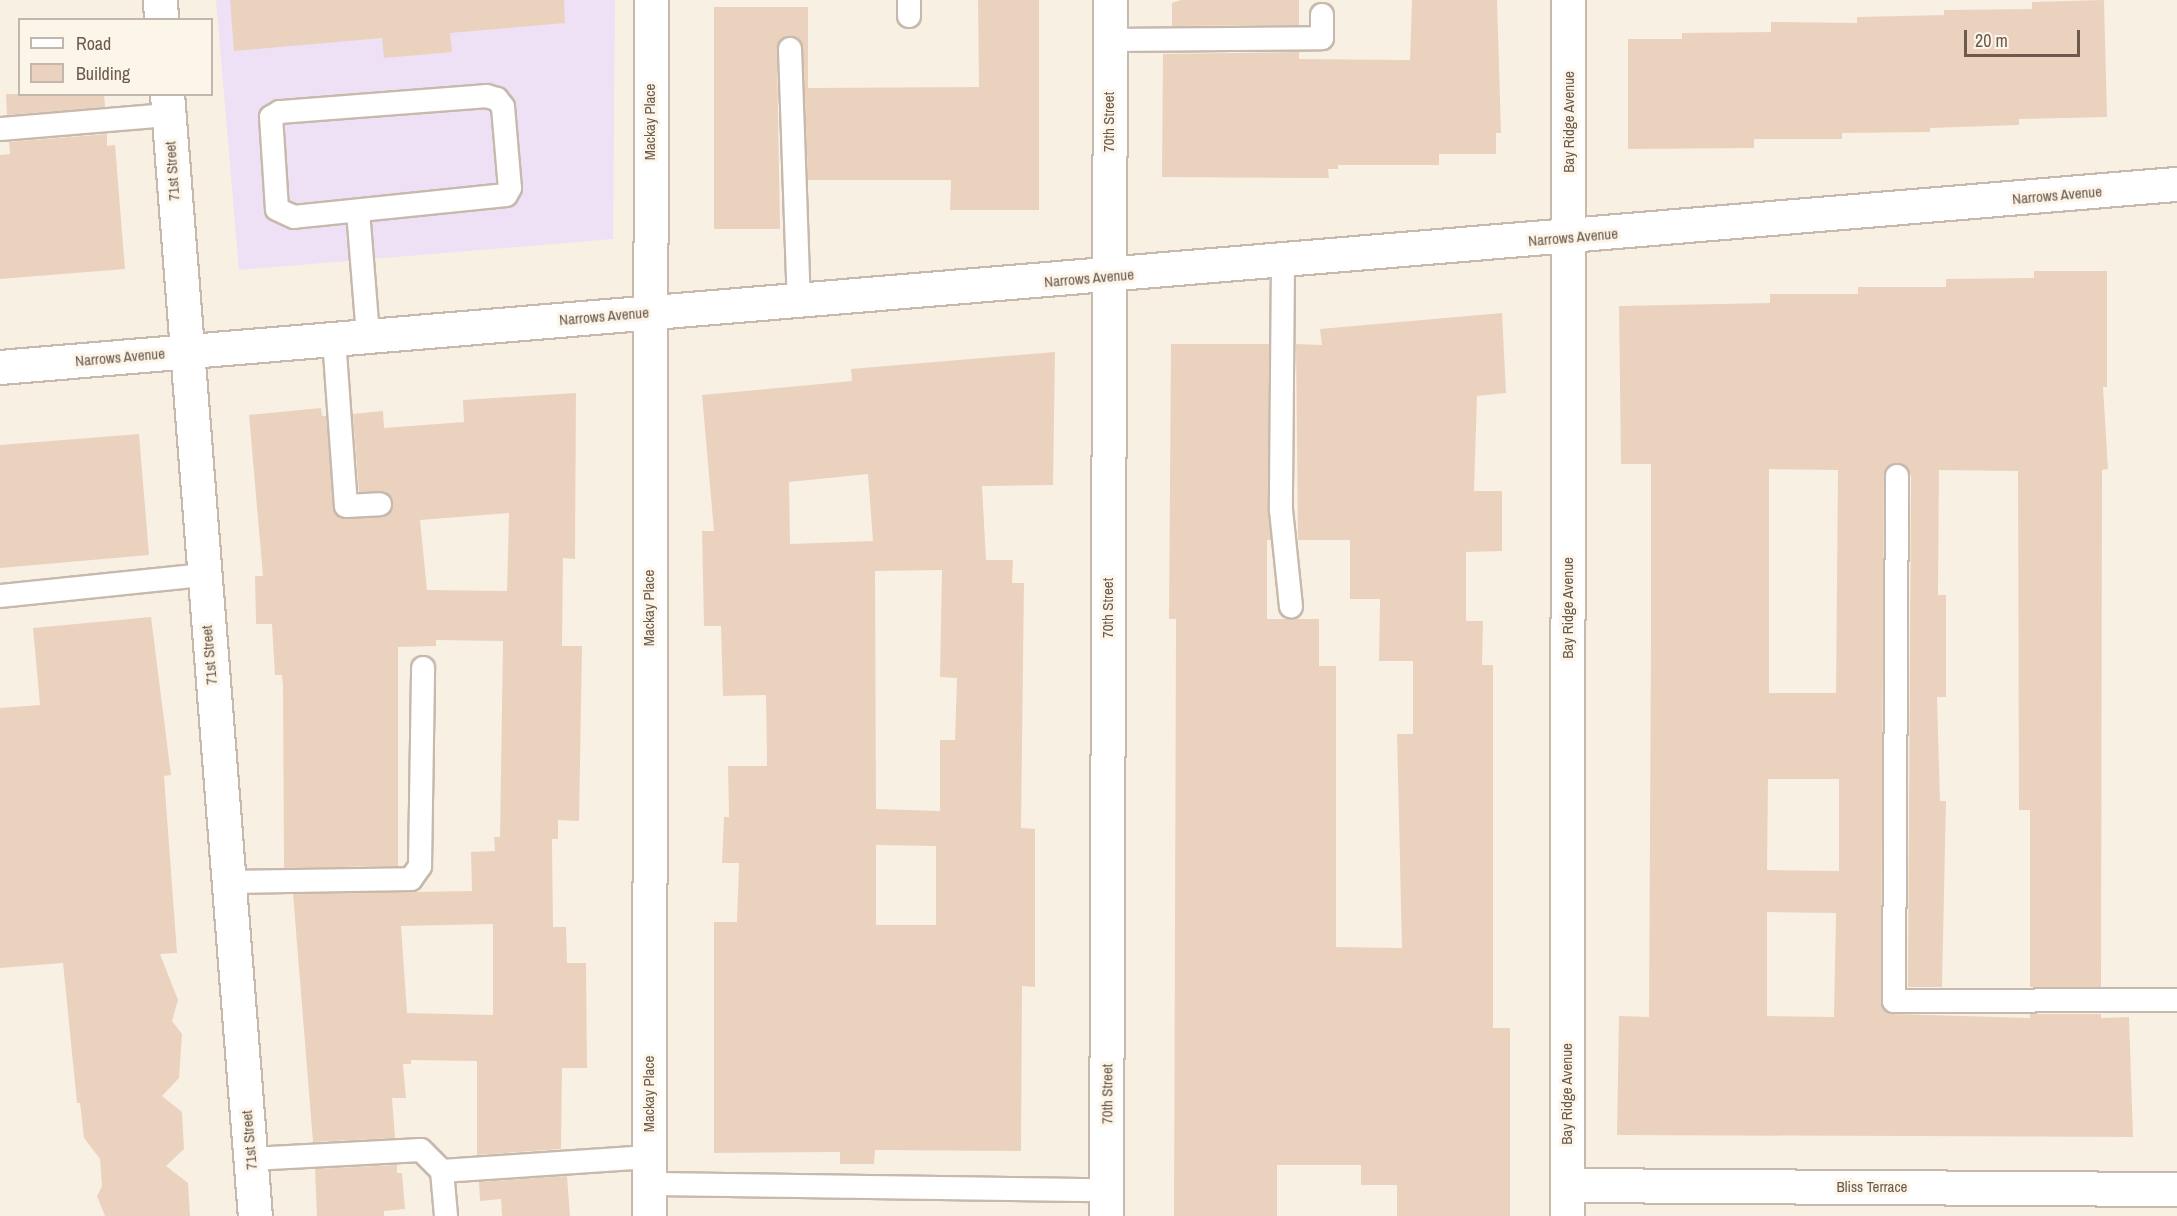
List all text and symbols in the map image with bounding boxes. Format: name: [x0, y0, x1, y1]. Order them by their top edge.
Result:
legend: [18, 18, 213, 96]
scale bar: [1967, 18, 2082, 56]
text: 20 m: [1975, 28, 2008, 53]
text: Road: [76, 31, 111, 56]
text: Building: [76, 61, 130, 86]
street label: Bay Ridge Avenue: [1560, 71, 1578, 173]
street label: Mackay Place: [641, 84, 659, 160]
street label: 70th Street: [1100, 92, 1118, 152]
street label: 71st Street: [161, 141, 183, 201]
street label: Narrows Avenue: [2011, 182, 2103, 208]
street label: Narrows Avenue: [1527, 224, 1619, 250]
street label: Narrows Avenue: [1043, 265, 1135, 291]
street label: Narrows Avenue: [558, 303, 650, 329]
street label: Narrows Avenue: [74, 344, 166, 370]
street label: Bay Ridge Avenue: [1559, 557, 1577, 659]
street label: Mackay Place: [640, 570, 658, 646]
street label: 70th Street: [1099, 578, 1117, 638]
street label: 71st Street: [197, 625, 221, 685]
street label: Bay Ridge Avenue: [1558, 1043, 1576, 1145]
street label: Mackay Place: [640, 1056, 658, 1132]
street label: 70th Street: [1098, 1064, 1116, 1124]
street label: 71st Street: [237, 1110, 261, 1170]
street label: Bliss Terrace: [1836, 1178, 1908, 1196]

